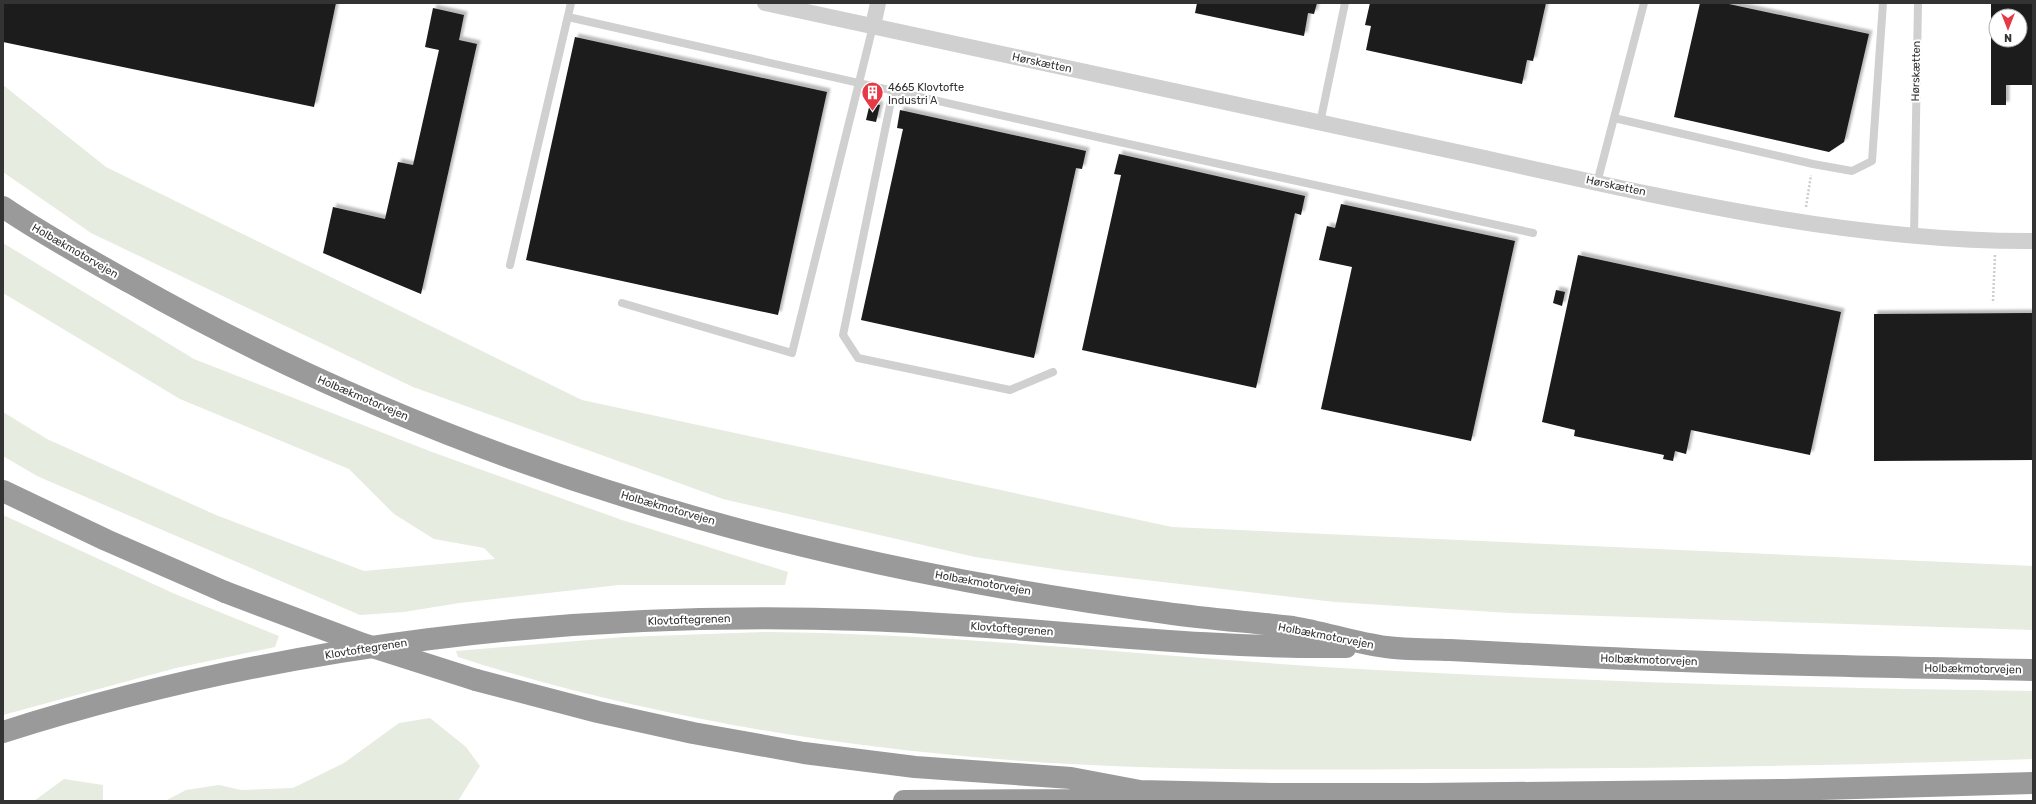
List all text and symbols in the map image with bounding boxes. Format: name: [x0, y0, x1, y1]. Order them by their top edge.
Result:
north arrow: [1988, 8, 2028, 48]
text: N: [2004, 31, 2012, 44]
street label: Hørskætten: [1909, 41, 1923, 101]
street label: Hørskætten: [1011, 50, 1073, 76]
building icon: 4665 Klovtofte Industri A: [860, 80, 886, 113]
place label: 4665 Klovtofte Industri A: [888, 81, 964, 107]
street label: Hørskætten: [1585, 173, 1647, 199]
street label: Holbækmotorvejen: [30, 221, 120, 281]
street label: Holbækmotorvejen: [316, 373, 410, 423]
street label: Holbækmotorvejen: [619, 488, 717, 528]
street label: Holbækmotorvejen: [934, 568, 1032, 598]
street label: Klovtoftegrenen: [647, 612, 731, 628]
street label: Klovtoftegrenen: [970, 620, 1054, 638]
street label: Holbækmotorvejen: [1277, 620, 1375, 652]
street label: Klovtoftegrenen: [324, 636, 408, 662]
street label: Holbækmotorvejen: [1600, 652, 1698, 668]
street label: Holbækmotorvejen: [1924, 662, 2022, 676]

